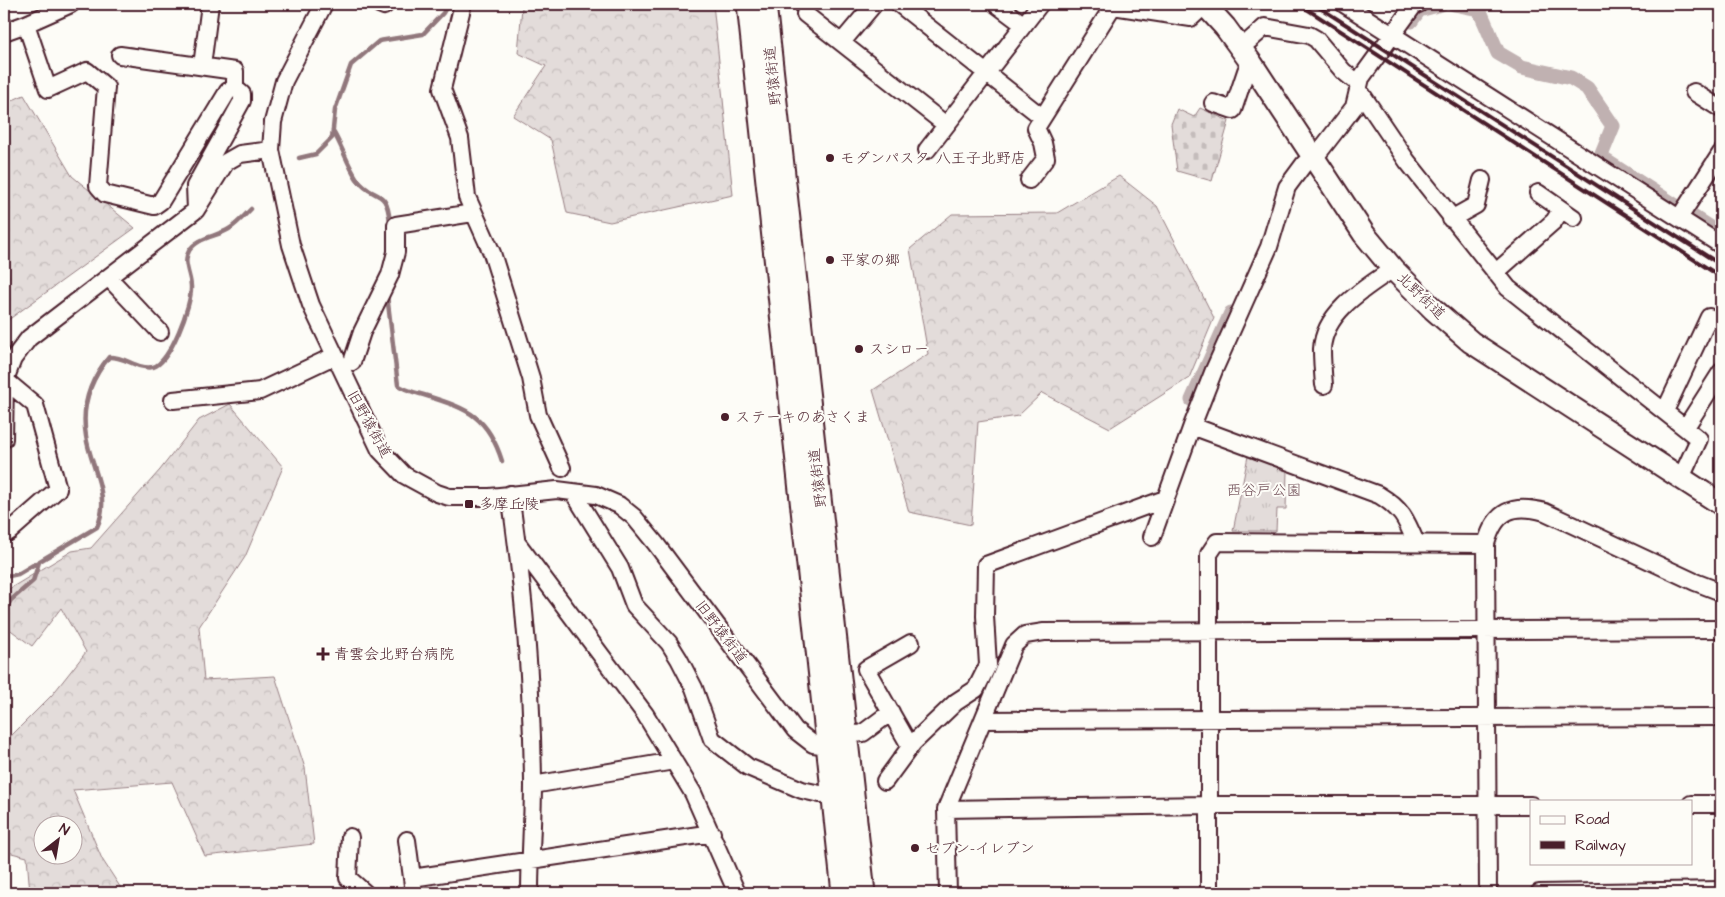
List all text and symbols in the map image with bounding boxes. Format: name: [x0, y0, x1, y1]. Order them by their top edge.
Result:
street label: 野猿街道: [759, 45, 787, 107]
place label: モダンパスタ 八王子北野店: [840, 148, 1026, 169]
marker: モダンパスタ 八王子北野店: [824, 152, 836, 164]
place label: 平家の郷: [840, 250, 900, 271]
marker: 平家の郷: [824, 254, 836, 266]
street label: 北野街道: [1392, 268, 1450, 324]
place label: スシロー: [869, 339, 929, 360]
marker: スシロー: [853, 343, 865, 355]
street label: 旧野猿街道: [342, 386, 396, 462]
place label: ステーキのあさくま: [735, 407, 870, 428]
marker: ステーキのあさくま: [719, 411, 731, 423]
street label: 野猿街道: [804, 447, 832, 509]
park label: 西谷戸公園: [1226, 480, 1302, 501]
place label: 多摩丘陵: [479, 494, 539, 515]
marker: 多摩丘陵: [463, 498, 475, 510]
street label: 旧野猿街道: [690, 596, 752, 668]
place label: 青雲会北野台病院: [334, 644, 454, 665]
marker: 青雲会北野台病院: [316, 647, 330, 661]
legend: [1530, 800, 1692, 864]
text: Road: [1575, 809, 1610, 830]
north arrow: [32, 814, 82, 864]
text: N: [55, 819, 73, 841]
text: Railway: [1575, 835, 1626, 857]
place label: セブン-イレブン: [925, 838, 1035, 859]
marker: セブン-イレブン: [909, 842, 921, 854]

